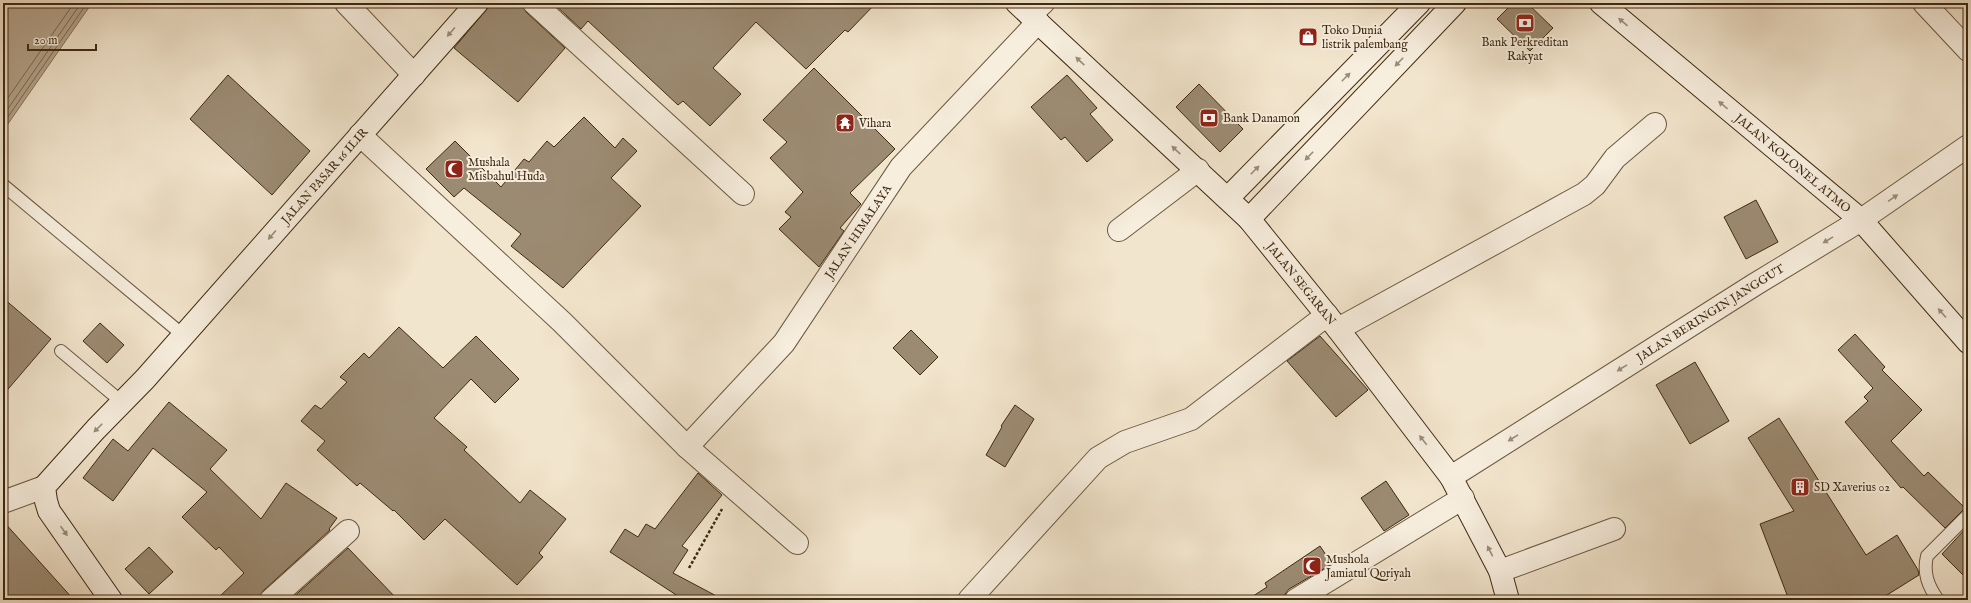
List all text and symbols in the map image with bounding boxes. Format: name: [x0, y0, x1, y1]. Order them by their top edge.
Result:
bank icon: Bank Perkreditan Rakyat: [1514, 12, 1536, 34]
one-way arrow: [1618, 18, 1629, 27]
place label: Toko Dunia listrik palembang: [1322, 23, 1408, 53]
scale bar: [28, 26, 96, 52]
shop icon: Toko Dunia listrik palembang: [1297, 26, 1319, 48]
one-way arrow: [447, 28, 456, 37]
text: 20 m: [34, 33, 57, 48]
place label: Bank Perkreditan Rakyat: [1482, 35, 1569, 64]
one-way arrow: [1075, 57, 1085, 66]
one-way arrow: [1394, 57, 1404, 67]
one-way arrow: [1341, 72, 1351, 82]
one-way arrow: [1718, 101, 1729, 110]
bank icon: Bank Danamon: [1198, 107, 1220, 129]
street label: JALAN KOLONEL ATMO: [1730, 109, 1854, 216]
place label: Bank Danamon: [1223, 111, 1301, 126]
temple icon: Vihara: [834, 112, 856, 134]
place label: Vihara: [858, 116, 892, 131]
street label: JALAN PASAR 16 ILIR: [277, 124, 371, 229]
one-way arrow: [1171, 145, 1181, 154]
one-way arrow: [1304, 151, 1314, 161]
place label: Mushala Misbahul Huda: [468, 155, 546, 184]
mosque icon: Mushala Misbahul Huda: [443, 158, 465, 180]
one-way arrow: [1250, 165, 1260, 175]
street label: JALAN HIMALAYA: [820, 181, 895, 284]
one-way arrow: [1888, 194, 1898, 202]
one-way arrow: [268, 229, 277, 240]
one-way arrow: [1823, 236, 1833, 244]
street label: JALAN SEGARAN: [1261, 238, 1340, 328]
street label: JALAN BERINGIN JANGGUT: [1632, 261, 1787, 367]
one-way arrow: [1938, 308, 1947, 318]
one-way arrow: [1617, 365, 1628, 372]
one-way arrow: [93, 423, 103, 433]
one-way arrow: [1419, 434, 1427, 445]
one-way arrow: [1508, 434, 1518, 442]
building icon: SD Xaverius 02: [1789, 476, 1811, 498]
place label: SD Xaverius 02: [1814, 480, 1890, 495]
one-way arrow: [60, 526, 67, 537]
one-way arrow: [1487, 545, 1493, 556]
place label: Mushola Jamiatul Qoriyah: [1324, 552, 1412, 582]
mosque icon: Mushola Jamiatul Qoriyah: [1301, 555, 1323, 577]

